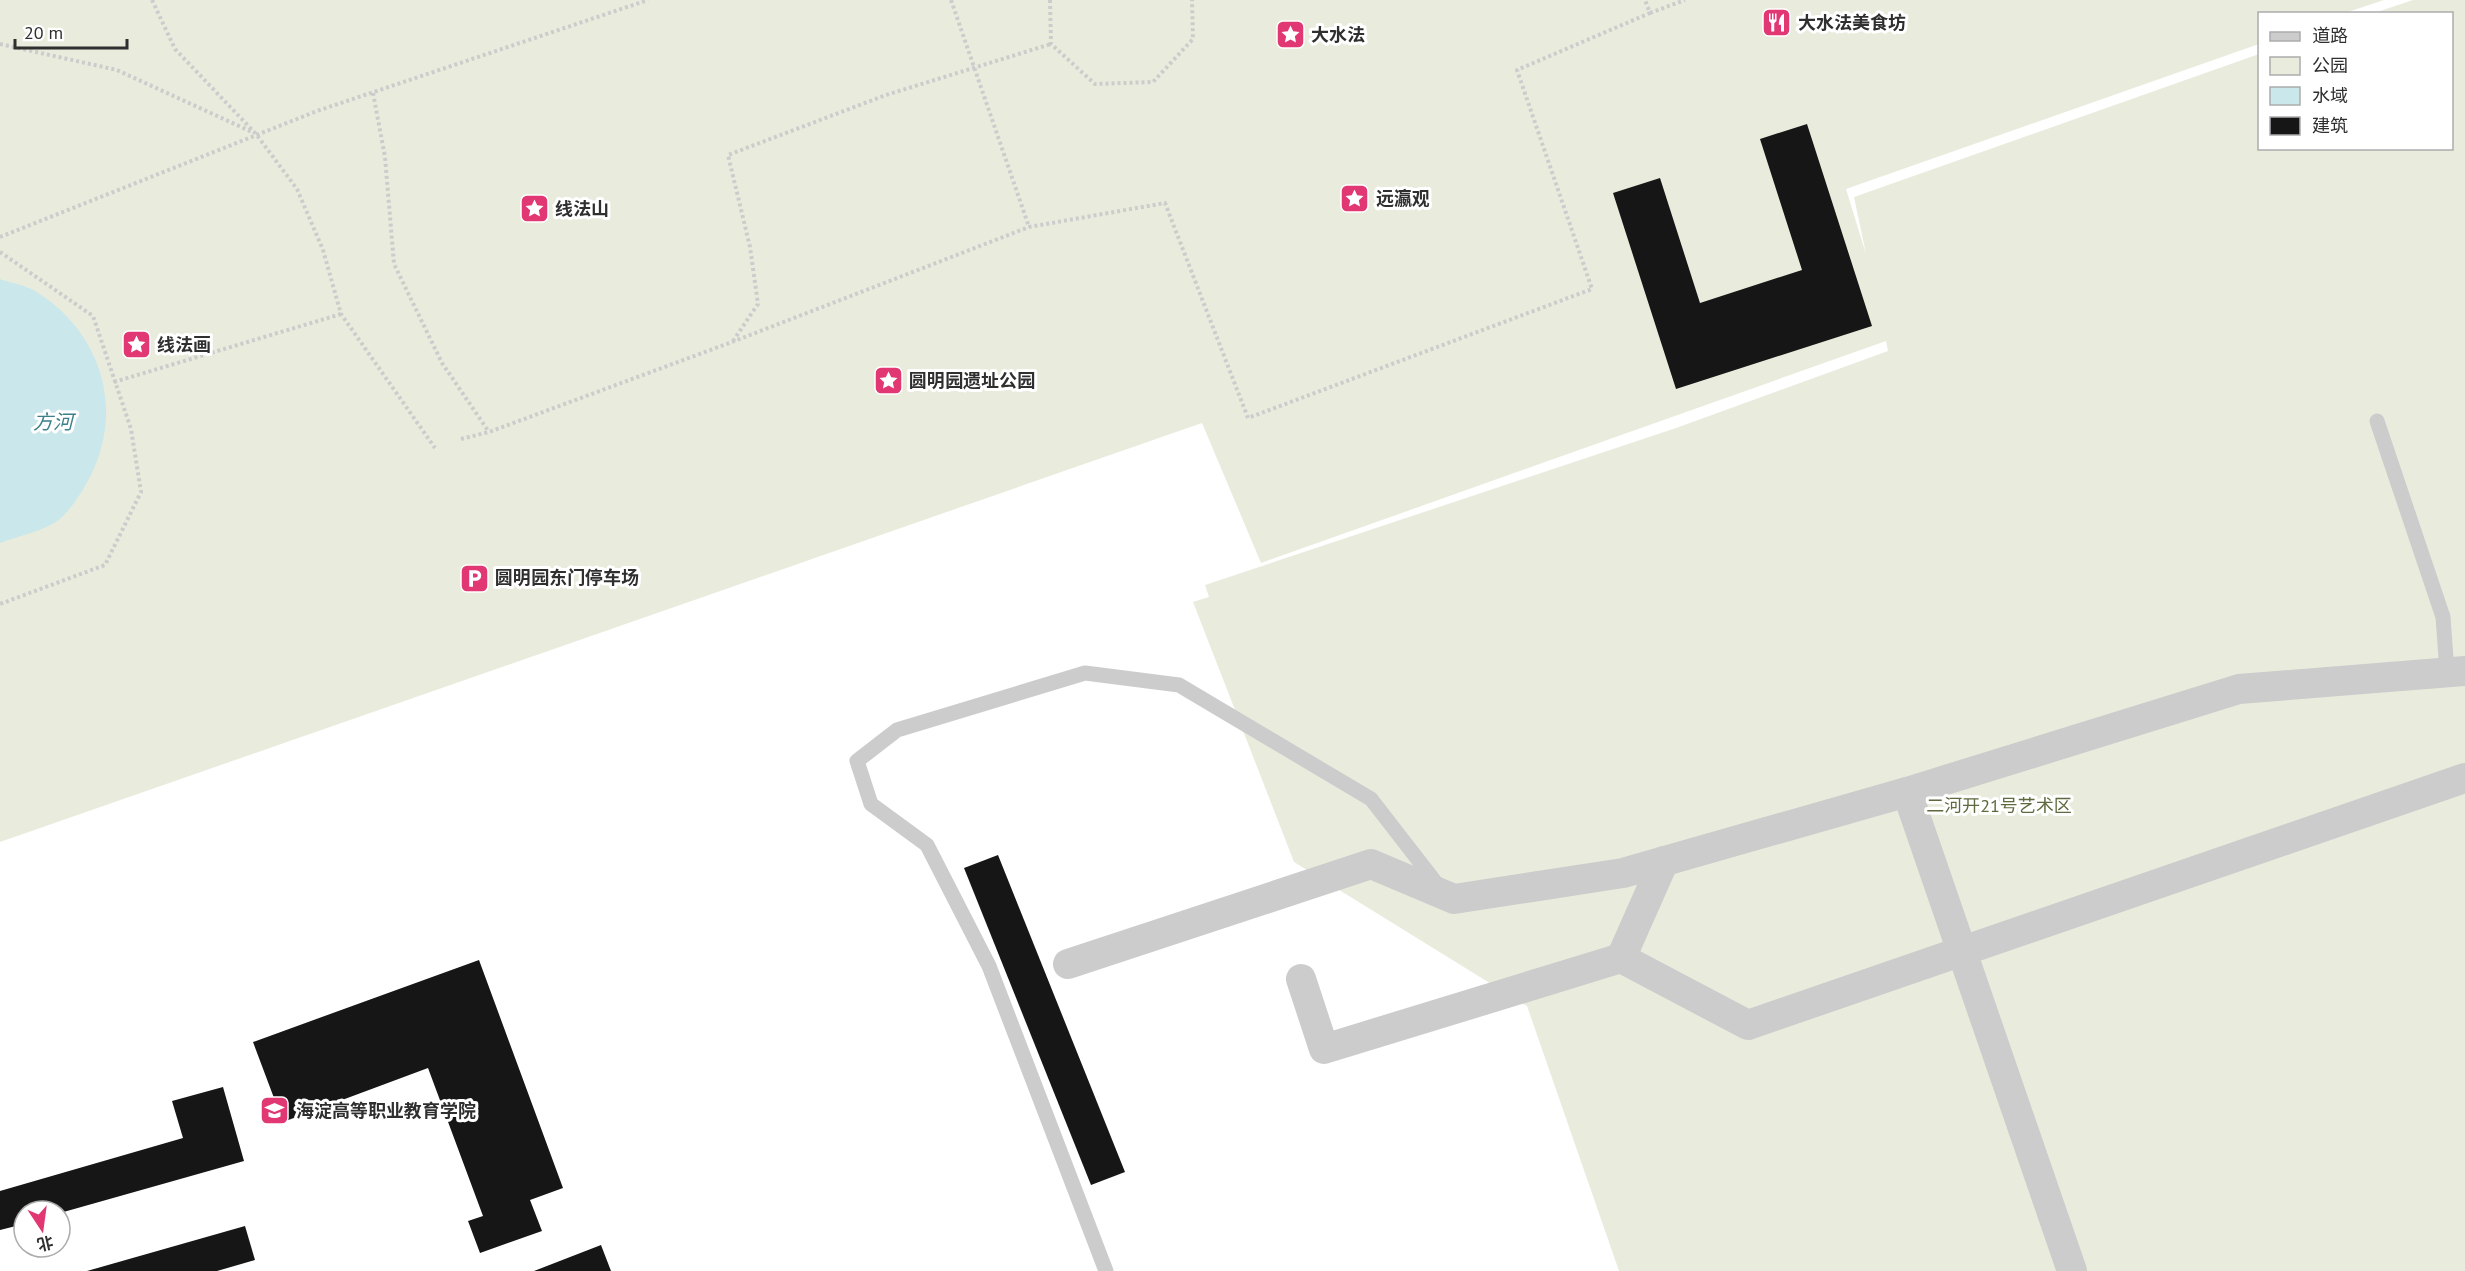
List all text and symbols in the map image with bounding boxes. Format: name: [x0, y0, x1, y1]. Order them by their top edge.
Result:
restaurant icon: 大水法美食坊: [1761, 7, 1793, 39]
place label: 大水法美食坊: [1798, 11, 1906, 34]
scale bar: [15, 12, 128, 50]
legend: [2258, 12, 2453, 150]
place icon: 大水法: [1274, 19, 1306, 51]
text: 20 m: [24, 21, 63, 44]
place label: 大水法: [1311, 23, 1365, 46]
text: 道路: [2312, 24, 2348, 47]
text: 公园: [2312, 54, 2348, 77]
text: 水域: [2312, 84, 2348, 107]
text: 建筑: [2312, 114, 2348, 137]
place icon: 远瀛观: [1339, 183, 1371, 215]
place label: 远瀛观: [1376, 187, 1430, 210]
place icon: 线法山: [518, 193, 550, 225]
place label: 线法山: [555, 197, 609, 220]
place icon: 线法画: [120, 329, 152, 361]
place label: 线法画: [157, 333, 211, 356]
place icon: 圆明园遗址公园: [872, 365, 904, 397]
place label: 圆明园遗址公园: [909, 369, 1035, 392]
water label: 方河: [33, 409, 77, 435]
parking icon: 圆明园东门停车场: [458, 562, 490, 594]
place label: 圆明园东门停车场: [495, 566, 639, 589]
park label: 二河开21号艺术区: [1926, 794, 2072, 817]
school or university icon: 海淀高等职业教育学院: [259, 1095, 291, 1127]
place label: 海淀高等职业教育学院: [296, 1099, 476, 1122]
north arrow: [12, 1199, 72, 1259]
text: 北: [35, 1232, 55, 1255]

